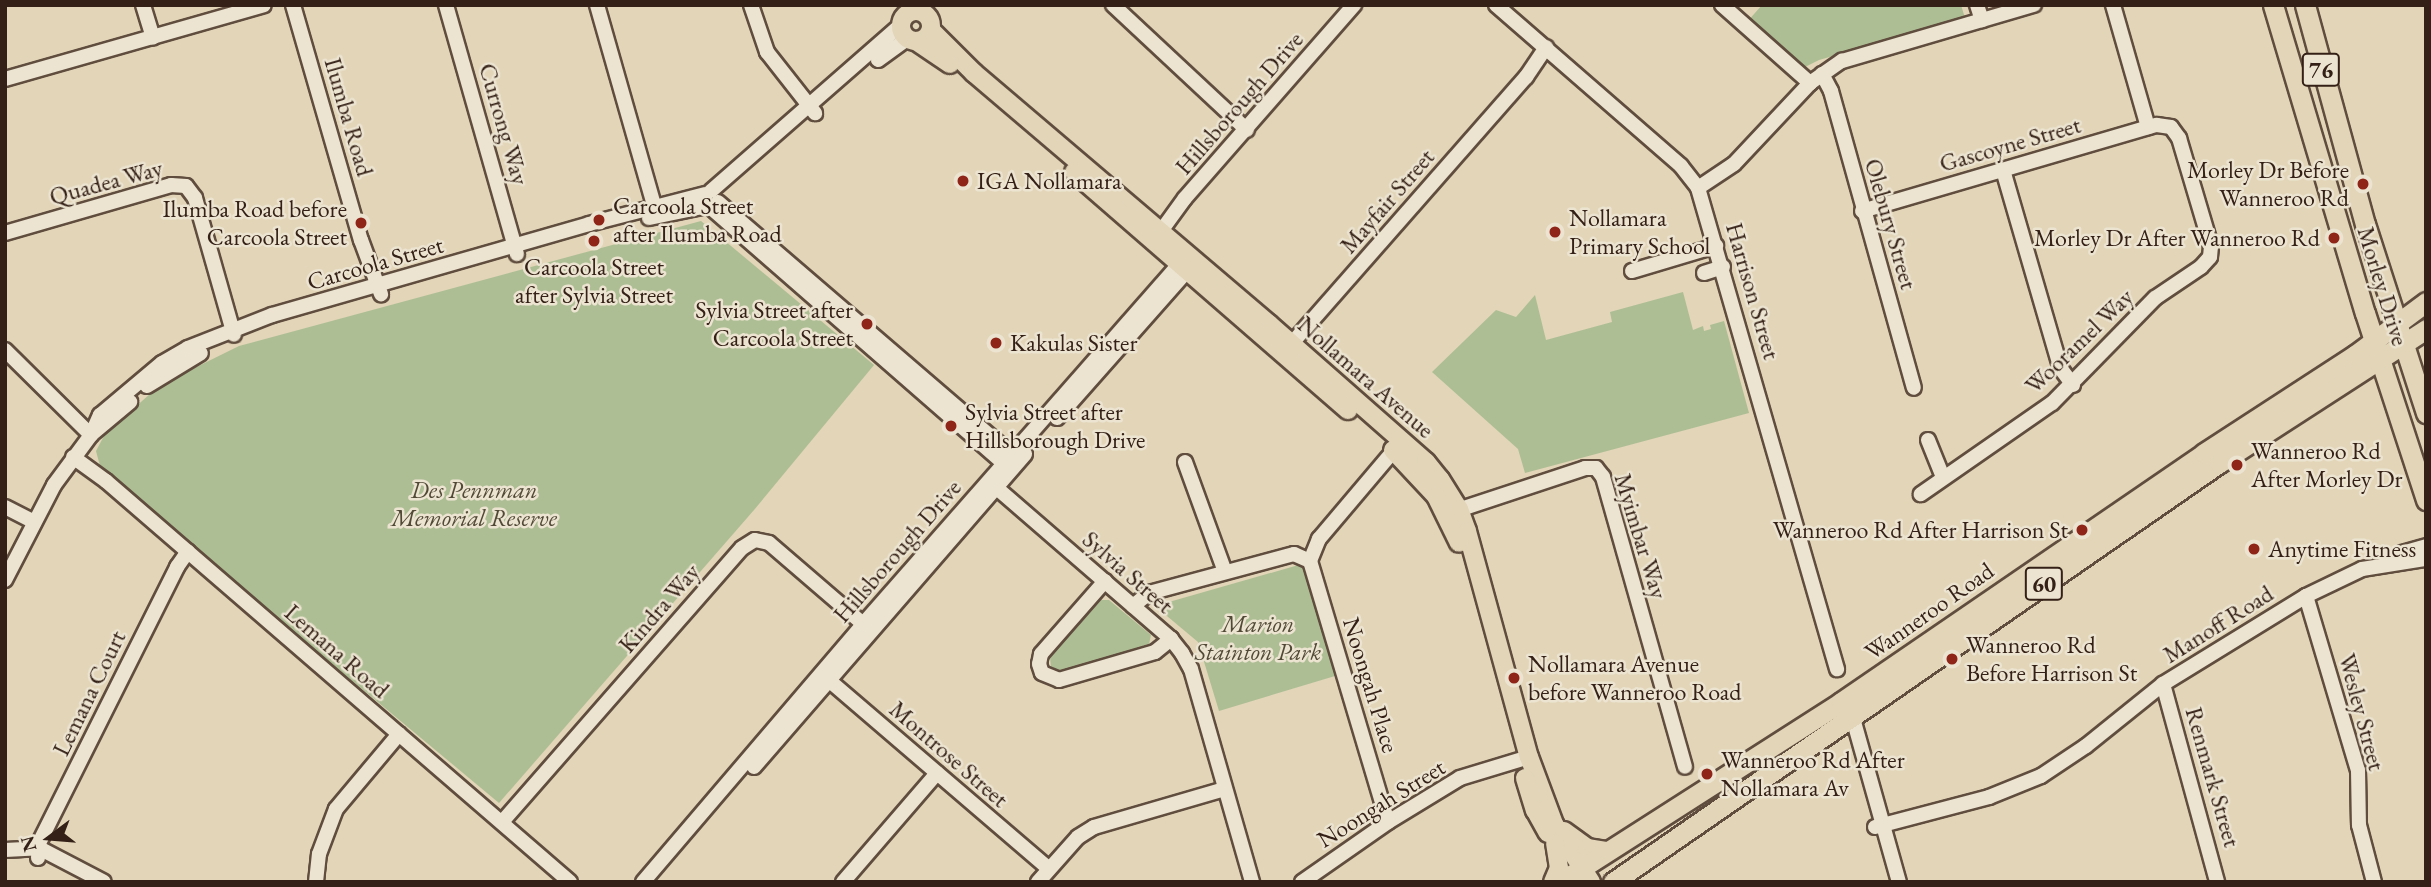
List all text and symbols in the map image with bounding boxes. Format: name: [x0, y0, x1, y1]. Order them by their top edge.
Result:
street label: Hillsborough Drive: [1169, 26, 1309, 180]
road number: 76: [2302, 50, 2340, 90]
street label: Ilumba Road: [318, 55, 380, 179]
street label: Currong Way: [473, 60, 535, 188]
street label: Gascoyne Street: [1936, 110, 2084, 178]
street label: Mayfair Street: [1334, 143, 1440, 259]
street label: Quadea Way: [46, 153, 166, 211]
street label: Olebury Street: [1859, 155, 1923, 293]
place label: Morley Dr Before Wanneroo Rd: [2187, 156, 2349, 212]
place label: IGA Nollamara: [977, 167, 1122, 195]
marker: IGA Nollamara: [955, 173, 971, 189]
marker: Morley Dr Before Wanneroo Rd: [2355, 176, 2371, 192]
place label: Carcoola Street after Ilumba Road: [613, 192, 782, 248]
place label: Ilumba Road before Carcoola Street: [162, 195, 347, 251]
place label: Nollamara Primary School: [1569, 204, 1710, 260]
marker: Carcoola Street after Ilumba Road: [591, 212, 607, 228]
marker: Ilumba Road before Carcoola Street: [353, 215, 369, 231]
street label: Harrison Street: [1720, 219, 1786, 363]
street label: Morley Drive: [2351, 223, 2415, 349]
marker: Nollamara Primary School: [1547, 224, 1563, 240]
place label: Morley Dr After Wanneroo Rd: [2034, 224, 2320, 252]
street label: Carcoola Street: [304, 230, 446, 296]
marker: Morley Dr After Wanneroo Rd: [2326, 230, 2342, 246]
marker: Carcoola Street after Sylvia Street: [586, 233, 602, 249]
place label: Carcoola Street after Sylvia Street: [515, 253, 673, 309]
street label: Wooramel Way: [2019, 282, 2139, 400]
place label: Sylvia Street after Carcoola Street: [695, 296, 853, 352]
street label: Nollamara Avenue: [1292, 310, 1440, 444]
marker: Sylvia Street after Carcoola Street: [859, 316, 875, 332]
place label: Kakulas Sister: [1010, 329, 1137, 357]
marker: Kakulas Sister: [988, 335, 1004, 351]
place label: Sylvia Street after Hillsborough Drive: [965, 398, 1145, 454]
marker: Sylvia Street after Hillsborough Drive: [943, 418, 959, 434]
place label: Wanneroo Rd After Morley Dr: [2251, 437, 2403, 493]
marker: Wanneroo Rd After Morley Dr: [2229, 457, 2245, 473]
street label: Myimbar Way: [1608, 470, 1674, 602]
street label: Hillsborough Drive: [827, 474, 967, 628]
park label: Des Pennman Memorial Reserve: [391, 476, 557, 532]
place label: Wanneroo Rd After Harrison St: [1773, 516, 2068, 544]
marker: Wanneroo Rd After Harrison St: [2074, 522, 2090, 538]
street label: Sylvia Street: [1077, 525, 1179, 619]
place label: Anytime Fitness: [2268, 535, 2416, 563]
marker: Anytime Fitness: [2246, 541, 2262, 557]
street label: Wanneroo Road: [1859, 556, 1999, 666]
street label: Kindra Way: [612, 557, 706, 659]
road number: 60: [2025, 564, 2063, 604]
street label: Manoff Road: [2158, 579, 2278, 669]
street label: Lemana Road: [279, 598, 395, 704]
park label: Marion Stainton Park: [1195, 610, 1321, 666]
street label: Noongah Place: [1337, 614, 1405, 756]
street label: Lemana Court: [46, 626, 132, 760]
place label: Wanneroo Rd Before Harrison St: [1966, 631, 2137, 687]
place label: Nollamara Avenue before Wanneroo Road: [1528, 650, 1741, 706]
street label: Wesley Street: [2333, 650, 2391, 774]
marker: Wanneroo Rd Before Harrison St: [1944, 651, 1960, 667]
marker: Nollamara Avenue before Wanneroo Road: [1506, 670, 1522, 686]
street label: Montrose Street: [884, 695, 1014, 813]
street label: Renmark Street: [2179, 704, 2247, 850]
place label: Wanneroo Rd After Nollamara Av: [1721, 746, 1905, 802]
street label: Noongah Street: [1312, 752, 1450, 854]
marker: Wanneroo Rd After Nollamara Av: [1699, 766, 1715, 782]
north arrow: [14, 803, 84, 873]
text: N: [14, 833, 42, 855]

